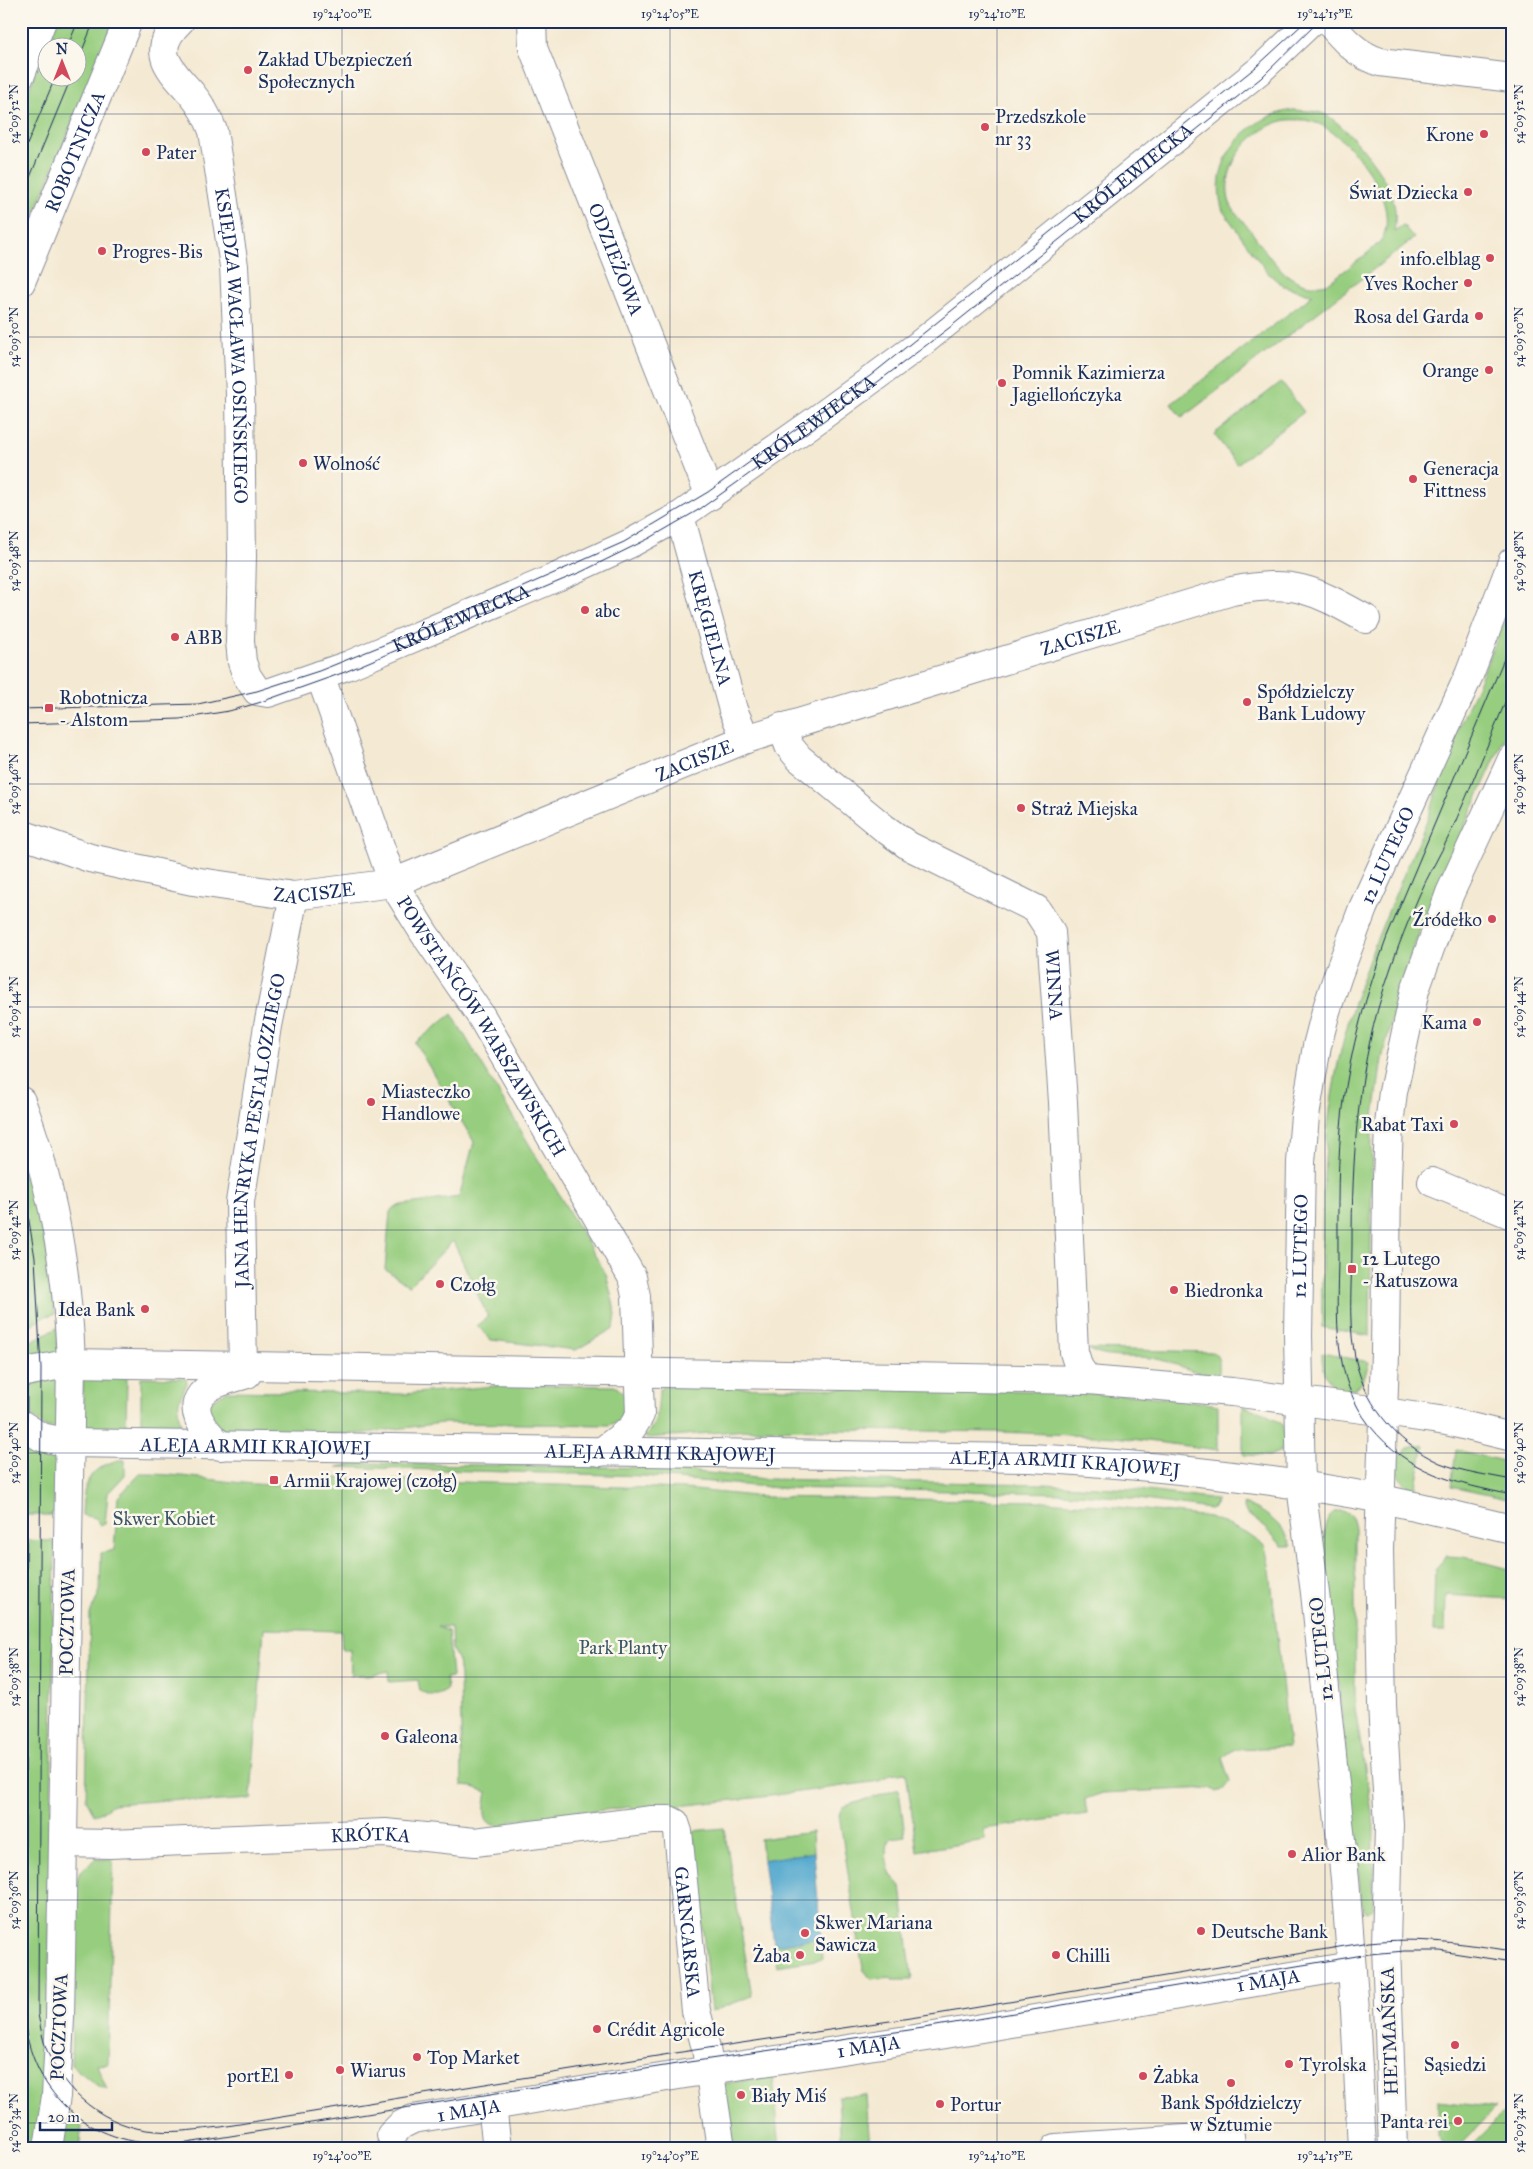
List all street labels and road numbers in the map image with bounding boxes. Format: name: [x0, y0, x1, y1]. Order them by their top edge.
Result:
street label: ROBOTNICZA: [39, 87, 110, 216]
street label: KRÓLEWIECKA: [1068, 117, 1197, 228]
street label: KSIĘDZA WACŁAWA OSIŃSKIEGO: [210, 186, 253, 504]
street label: ODZIEŻOWA: [584, 200, 649, 319]
street label: KRÓLEWIECKA: [747, 369, 880, 474]
street label: KRĘGIELNA: [684, 567, 737, 689]
street label: KRÓLEWIECKA: [389, 578, 533, 657]
street label: ZACISZE: [1038, 614, 1123, 660]
street label: ZACISZE: [652, 734, 737, 786]
street label: 12 LUTEGO: [1355, 803, 1419, 907]
street label: ZACISZE: [272, 877, 357, 908]
street label: POWSTAŃCÓW WARSZAWSKICH: [392, 892, 571, 1161]
street label: WINNA: [1041, 949, 1069, 1021]
street label: JANA HENRYKA PESTALOZZIEGO: [228, 971, 290, 1290]
street label: 12 LUTEGO: [1287, 1194, 1312, 1299]
street label: ALEJA ARMII KRAJOWEJ: [139, 1433, 371, 1460]
street label: ALEJA ARMII KRAJOWEJ: [544, 1439, 776, 1467]
street label: ALEJA ARMII KRAJOWEJ: [949, 1445, 1182, 1482]
street label: POCZTOWA: [55, 1568, 79, 1676]
street label: 12 LUTEGO: [1304, 1596, 1338, 1702]
street label: KRÓTKA: [330, 1821, 412, 1847]
street label: GARNCARSKA: [670, 1865, 706, 1999]
street label: 1 MAJA: [1235, 1963, 1302, 1997]
street label: HETMAŃSKA: [1374, 1966, 1403, 2096]
street label: POCZTOWA: [46, 1973, 72, 2081]
street label: 1 MAJA: [835, 2030, 902, 2062]
street label: 1 MAJA: [435, 2093, 502, 2126]

